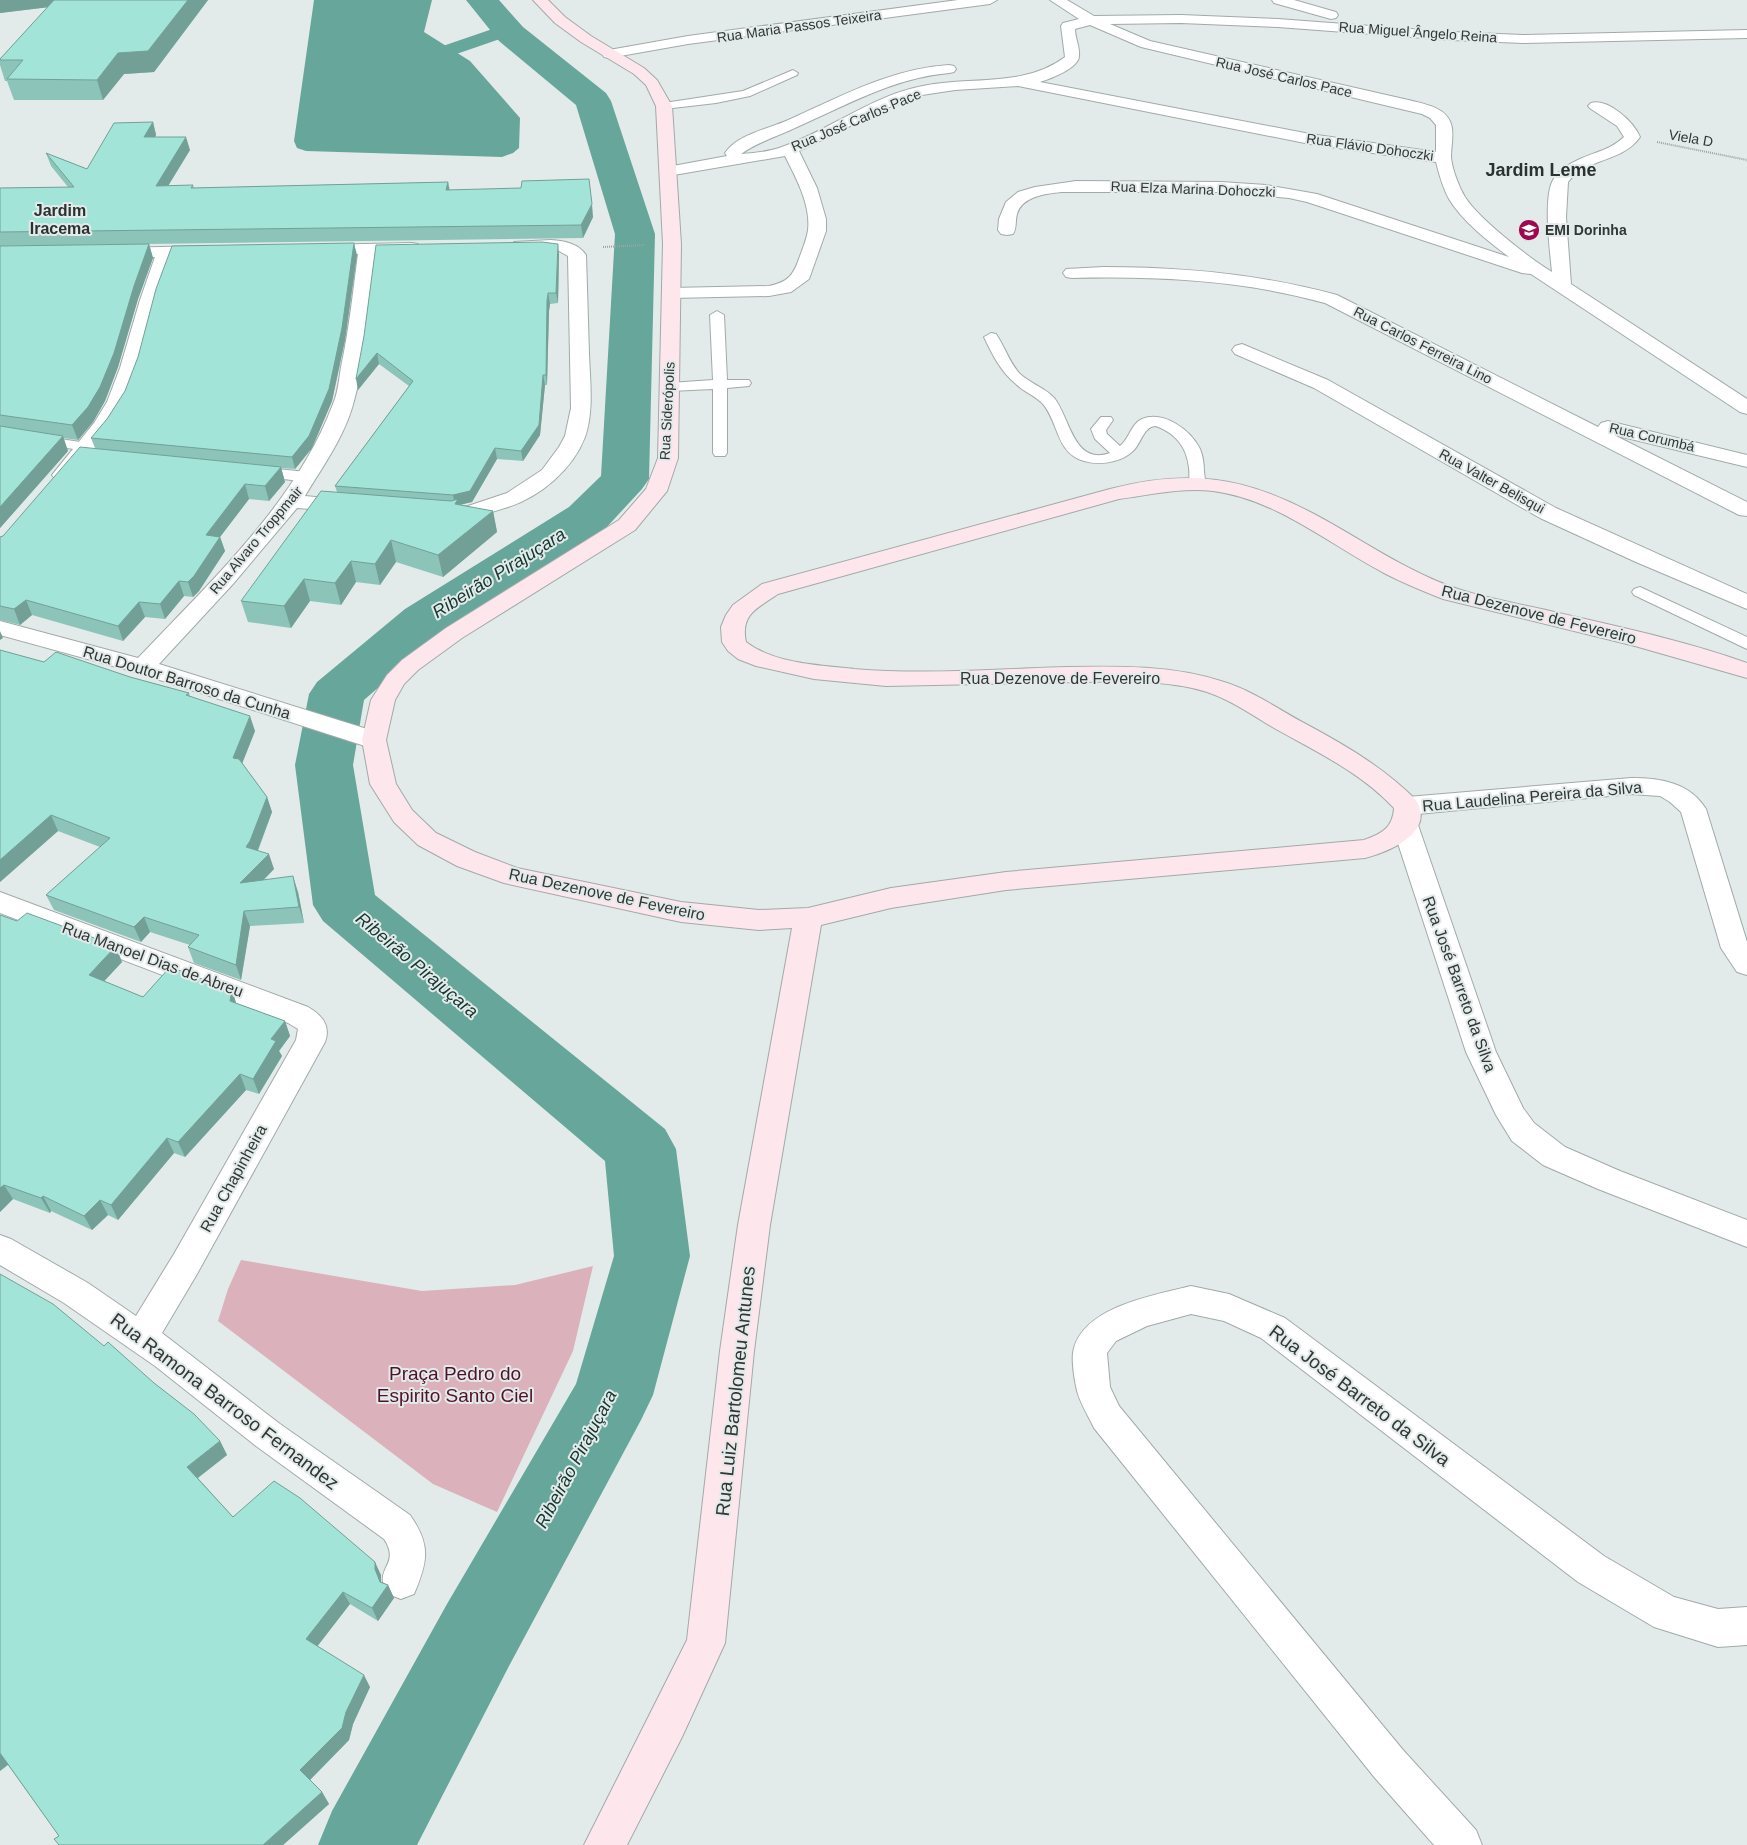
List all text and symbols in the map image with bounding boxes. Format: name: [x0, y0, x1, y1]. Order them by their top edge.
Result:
street label: Rua Maria Passos Teixeira: [716, 6, 883, 45]
street label: Rua Miguel Ângelo Reina: [1338, 18, 1498, 46]
street label: Rua José Carlos Pace: [1214, 54, 1354, 101]
street label: Rua José Carlos Pace: [789, 85, 923, 155]
street label: Viela D: [1668, 126, 1714, 150]
street label: Rua Flávio Dohoczki: [1305, 130, 1435, 164]
district label: Jardim Leme: [1485, 160, 1597, 180]
street label: Rua Elza Marina Dohoczki: [1110, 178, 1276, 200]
district label: Jardim Iracema: [30, 202, 90, 237]
school or university icon: EMI Dorinha: [1517, 218, 1541, 242]
place label: EMI Dorinha: [1545, 222, 1627, 238]
street label: Rua Carlos Ferreira Lino: [1351, 303, 1495, 387]
street label: Rua Siderópolis: [656, 361, 678, 461]
street label: Rua Corumbá: [1608, 419, 1696, 455]
street label: Rua Valter Belisqui: [1437, 445, 1547, 517]
street label: Rua Alvaro Troppmair: [206, 483, 306, 597]
water label: Ribeirão Pirajuçara: [429, 524, 569, 622]
street label: Rua Dezenove de Fevereiro: [1440, 582, 1638, 647]
street label: Rua Doutor Barroso da Cunha: [81, 643, 293, 722]
street label: Rua Dezenove de Fevereiro: [960, 670, 1160, 687]
street label: Rua Laudelina Pereira da Silva: [1421, 778, 1643, 815]
street label: Rua Dezenove de Fevereiro: [507, 865, 707, 924]
street label: Rua José Barreto da Silva: [1420, 894, 1499, 1075]
water label: Ribeirão Pirajuçara: [352, 908, 482, 1022]
street label: Rua Manoel Dias de Abreu: [60, 919, 246, 1000]
street label: Rua Chapinheira: [197, 1122, 270, 1235]
street label: Rua Luiz Bartolomeu Antunes: [712, 1265, 759, 1517]
street label: Rua Ramona Barroso Fernandez: [107, 1309, 343, 1494]
street label: Rua José Barreto da Silva: [1265, 1321, 1455, 1470]
park label: Praça Pedro do Espirito Santo Ciel: [377, 1363, 533, 1406]
water label: Ribeirão Pirajuçara: [531, 1387, 621, 1531]

